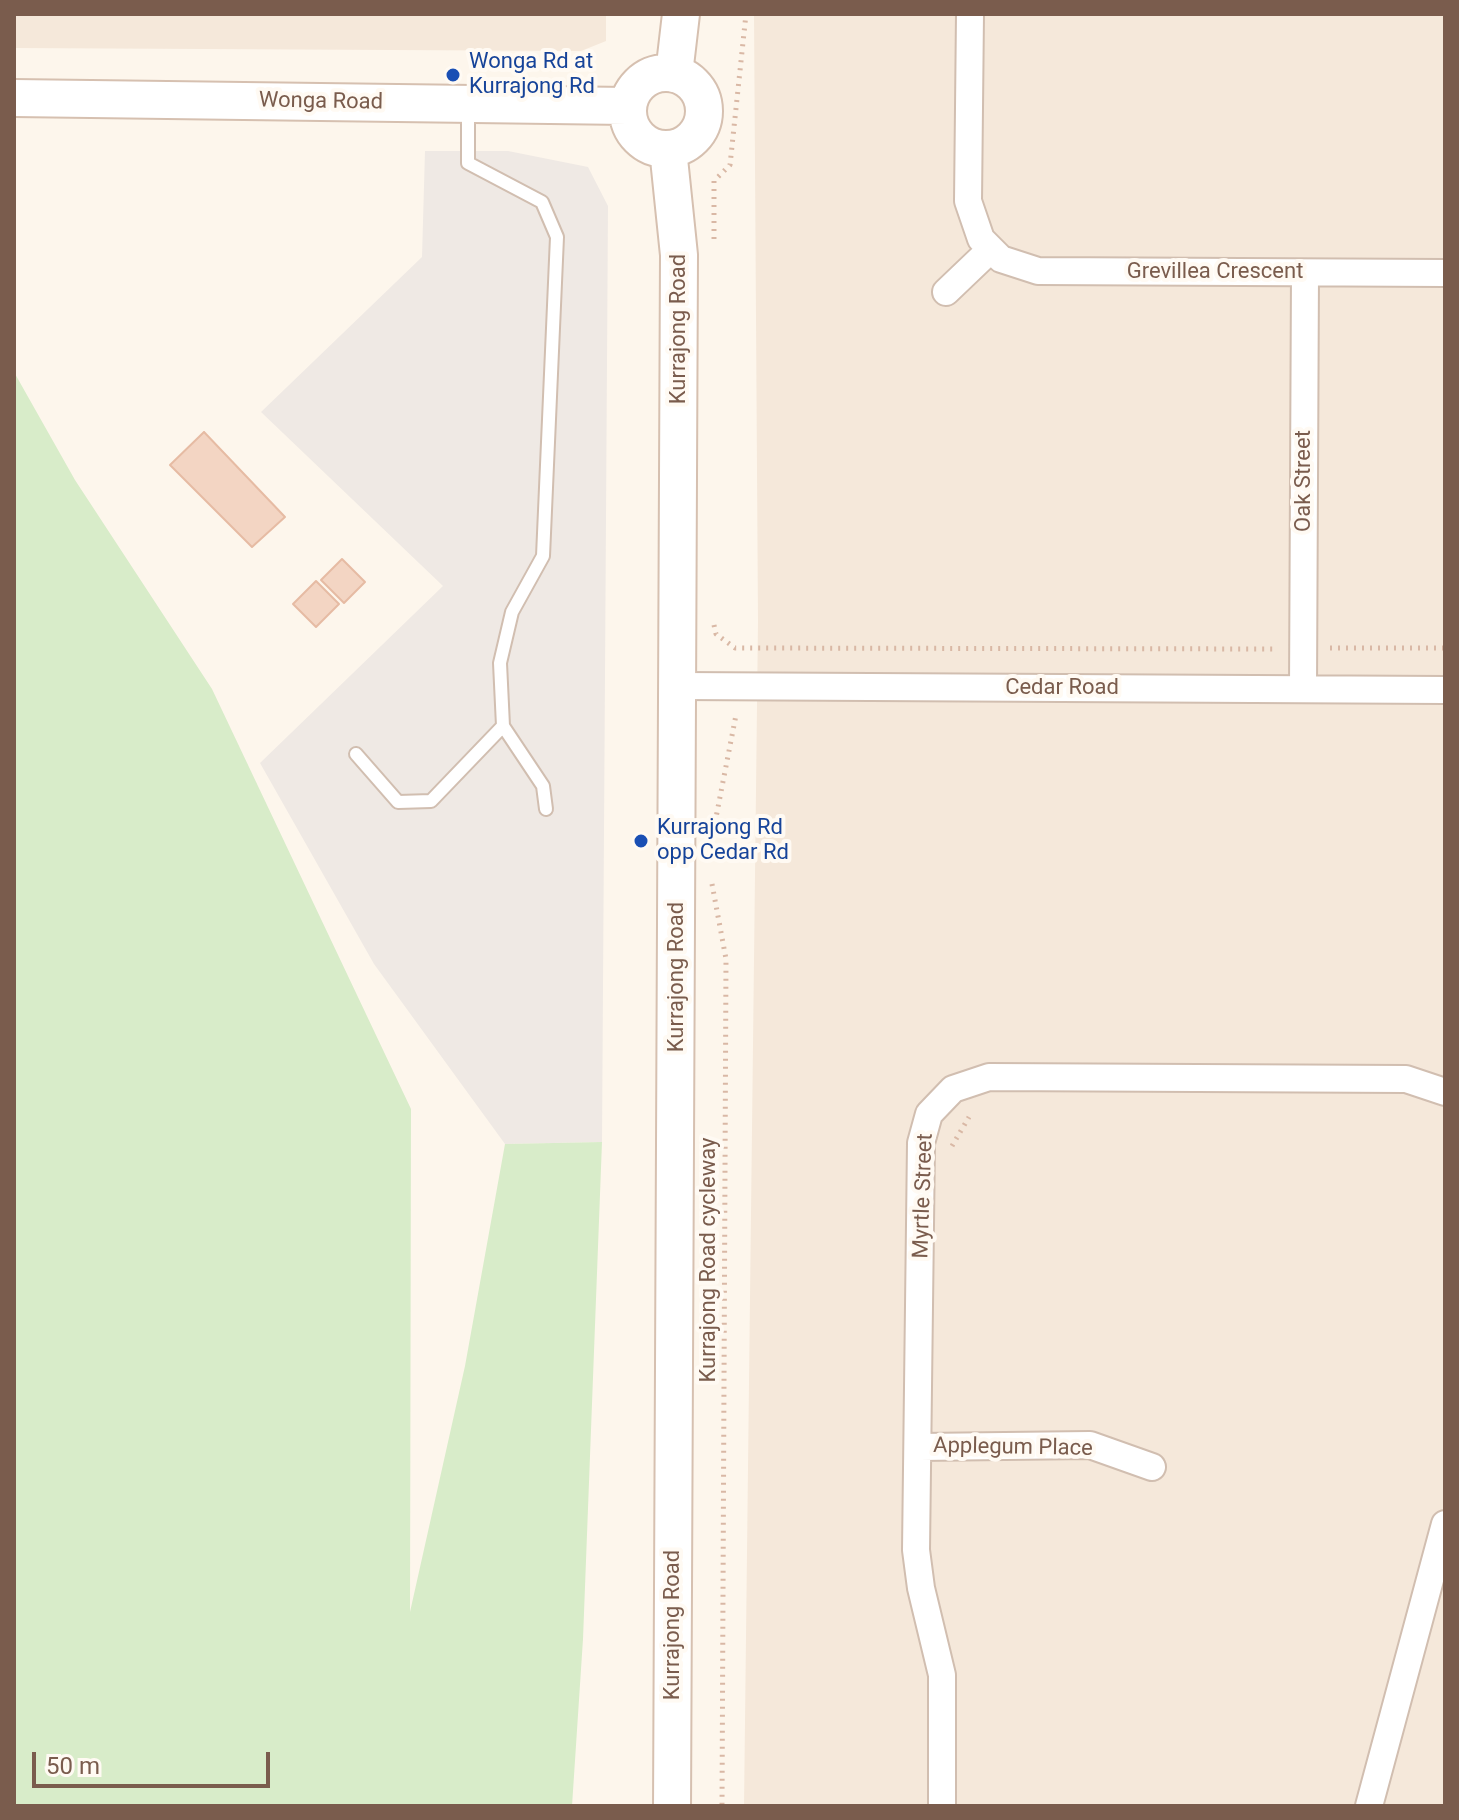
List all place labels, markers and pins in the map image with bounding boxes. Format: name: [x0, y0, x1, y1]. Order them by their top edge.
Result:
place label: Wonga Rd at Kurrajong Rd: [469, 49, 595, 100]
marker: Wonga Rd at Kurrajong Rd: [444, 66, 462, 84]
place label: Kurrajong Rd opp Cedar Rd: [657, 815, 789, 866]
marker: Kurrajong Rd opp Cedar Rd: [632, 832, 650, 850]

